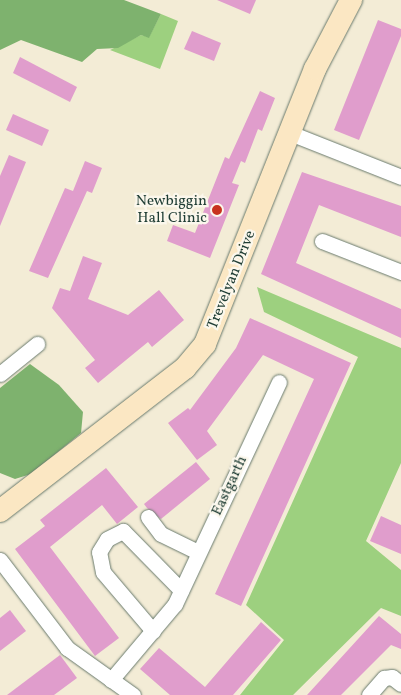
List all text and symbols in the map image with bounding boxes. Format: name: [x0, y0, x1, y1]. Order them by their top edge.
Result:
place label: Newbiggin Hall Clinic: [136, 192, 207, 227]
marker: Newbiggin Hall Clinic: [211, 204, 223, 216]
street label: Trevelyan Drive: [204, 228, 260, 332]
street label: Eastgarth: [208, 453, 252, 519]

